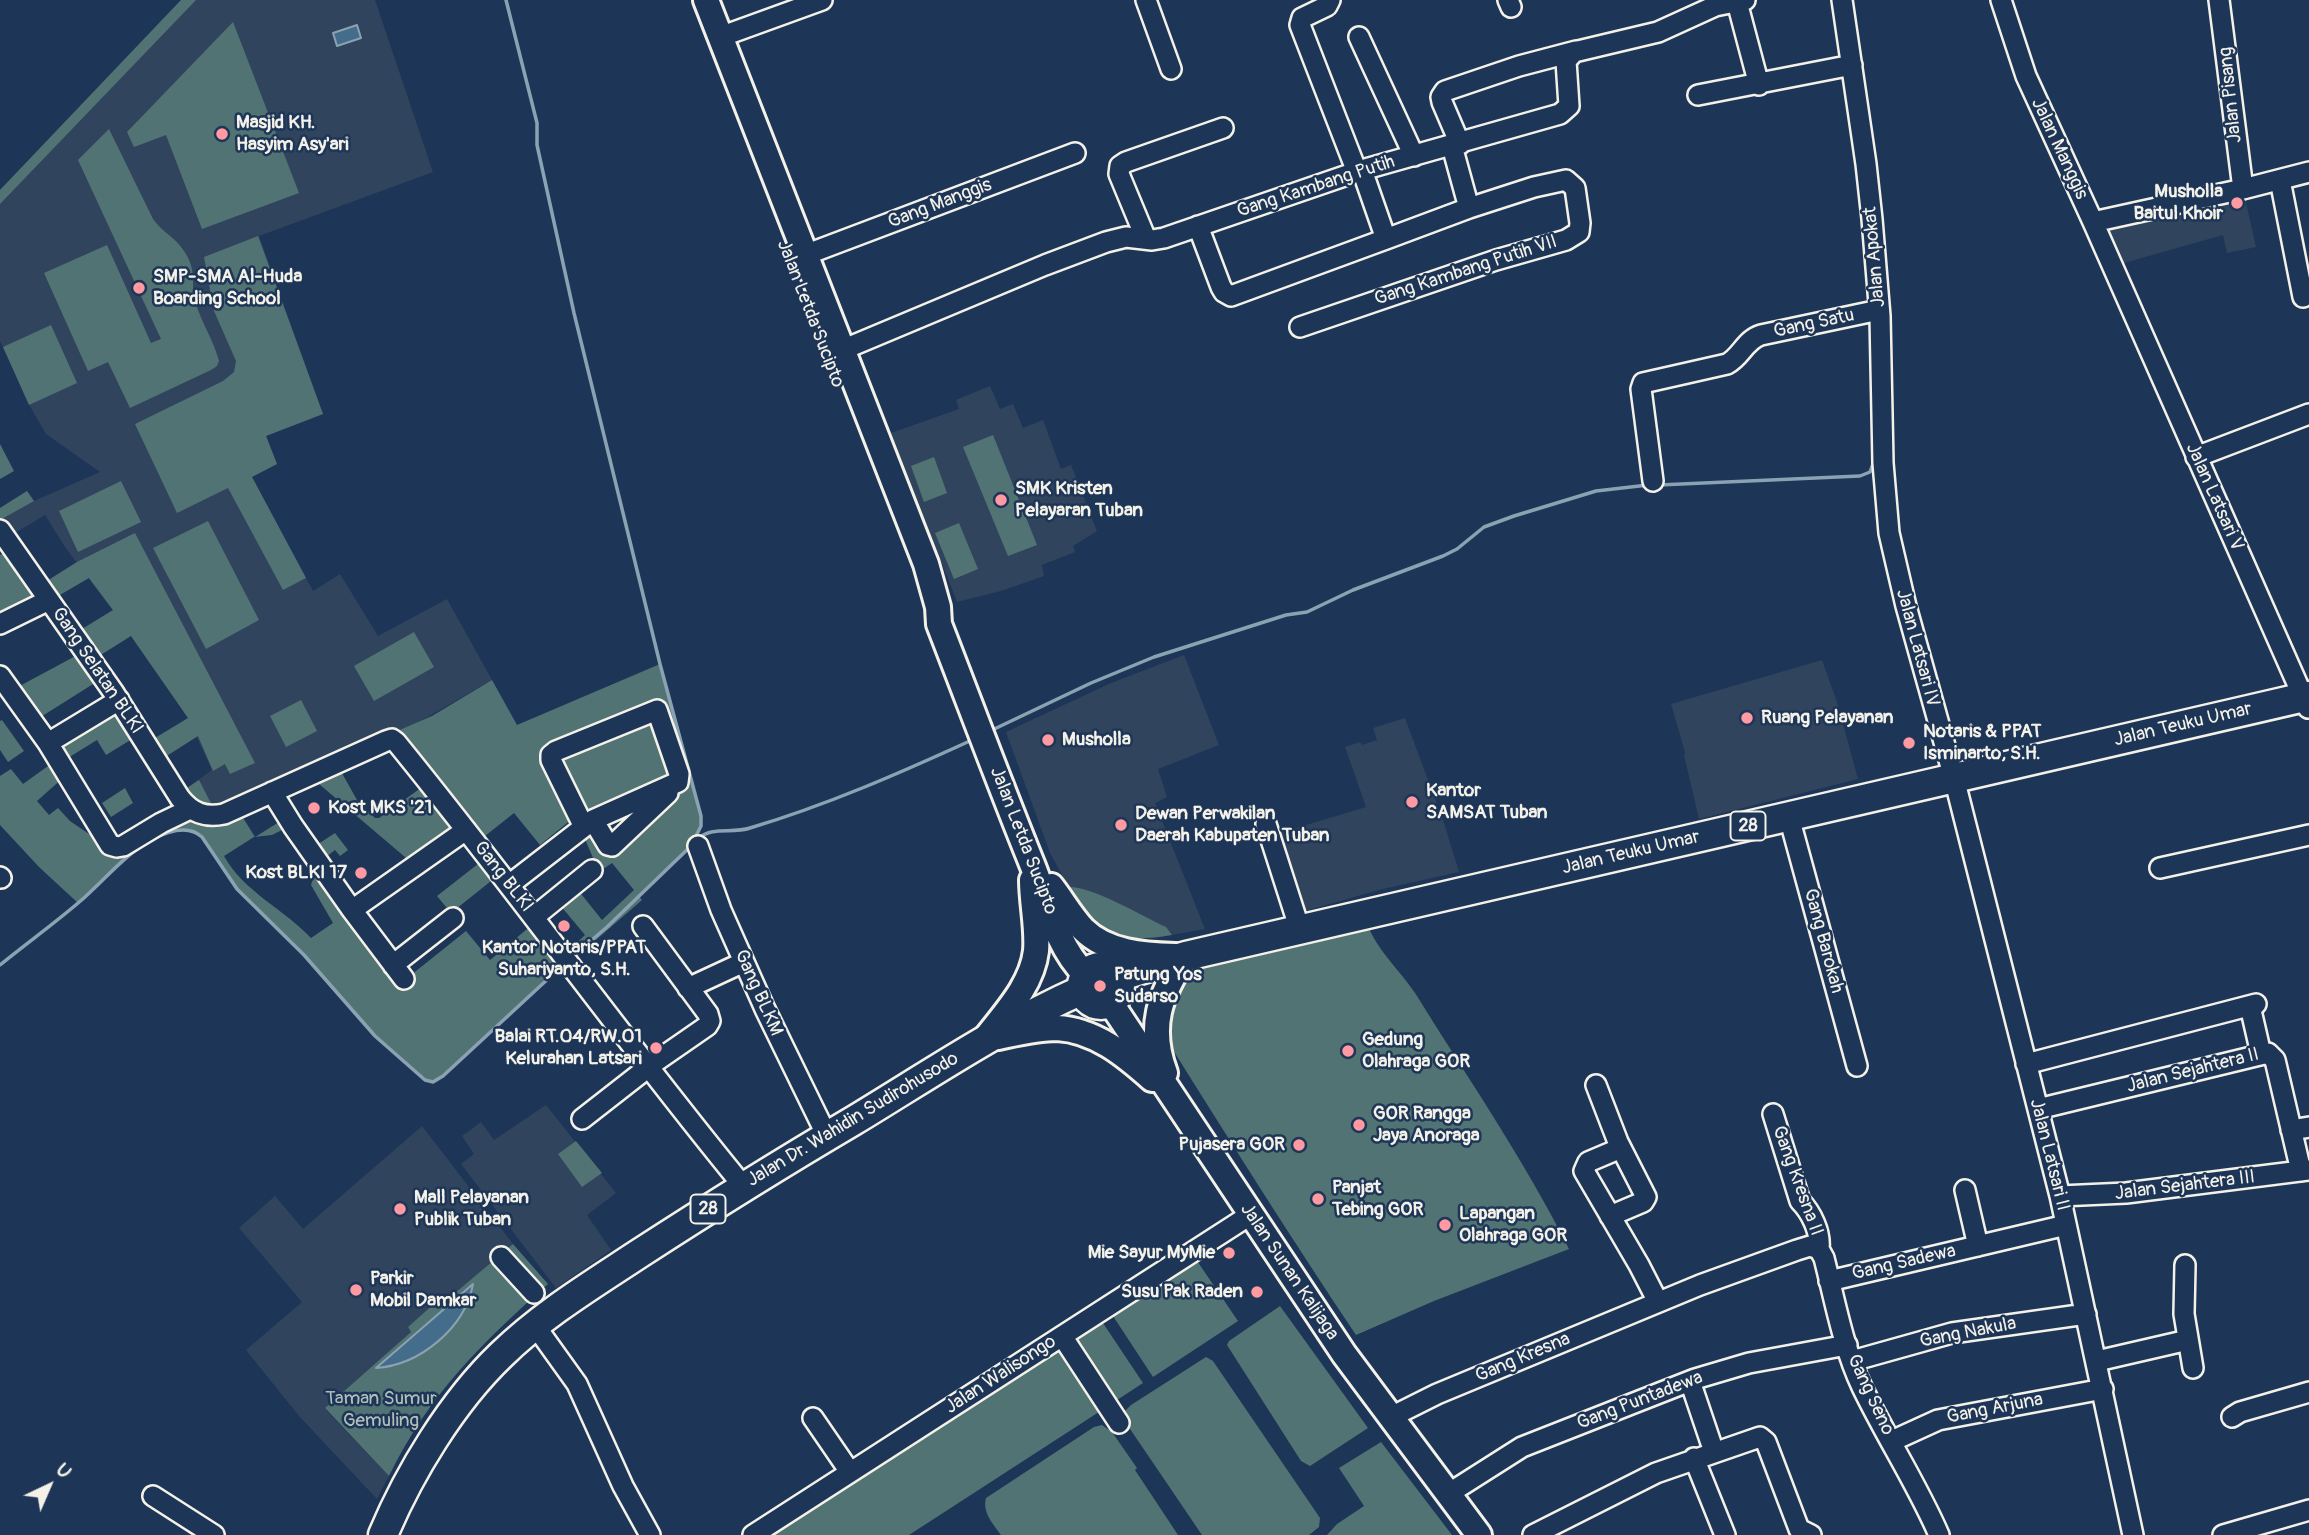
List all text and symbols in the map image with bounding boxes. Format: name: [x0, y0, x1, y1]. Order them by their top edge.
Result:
street label: Jalan Pisang: [2215, 46, 2247, 144]
street label: Jalan Manggis: [2026, 95, 2092, 203]
place label: Masjid KH. Hasyim Asy'ari: [236, 112, 349, 156]
marker: Masjid KH. Hasyim Asy'ari: [214, 126, 230, 142]
street label: Gang Kambang Putih: [1234, 151, 1398, 223]
street label: Gang Manggis: [885, 174, 995, 234]
place label: Musholla Baitul Khoir: [2133, 181, 2223, 225]
marker: Musholla Baitul Khoir: [2229, 195, 2245, 211]
street label: Jalan Apokat: [1859, 206, 1891, 308]
street label: Gang Kambang Putih VII: [1372, 231, 1560, 311]
street label: Jalan Letda Sucipto: [771, 237, 849, 391]
place label: SMP-SMA Al-Huda Boarding School: [153, 266, 302, 310]
marker: SMP-SMA Al-Huda Boarding School: [131, 280, 147, 296]
street label: Gang Satu: [1772, 304, 1856, 344]
street label: Jalan Latsari V: [2180, 440, 2248, 554]
place label: SMK Kristen Pelayaran Tuban: [1015, 478, 1143, 522]
marker: SMK Kristen Pelayaran Tuban: [993, 492, 1009, 508]
street label: Jalan Latsari IV: [1890, 587, 1944, 709]
street label: Gang Selatan BLKI: [46, 603, 148, 739]
street label: Jalan Teuku Umar: [2112, 698, 2254, 752]
place label: Ruang Pelayanan: [1761, 707, 1894, 729]
marker: Ruang Pelayanan: [1739, 710, 1755, 726]
place label: Notaris & PPAT Isminarto, S.H.: [1923, 721, 2042, 765]
place label: Musholla: [1062, 729, 1131, 751]
marker: Musholla: [1040, 732, 1056, 748]
marker: Notaris & PPAT Isminarto, S.H.: [1901, 735, 1917, 751]
street label: Jalan Letda Sucipto: [984, 764, 1062, 918]
place label: Kantor SAMSAT Tuban: [1426, 780, 1548, 824]
marker: Kantor SAMSAT Tuban: [1404, 794, 1420, 810]
place label: Kost MKS '21: [328, 797, 432, 819]
marker: Kost MKS '21: [306, 800, 322, 816]
place label: Dewan Perwakilan Daerah Kabupaten Tuban: [1135, 803, 1330, 847]
road number: 28: [1730, 812, 1766, 840]
marker: Dewan Perwakilan Daerah Kabupaten Tuban: [1113, 817, 1129, 833]
street label: Jalan Teuku Umar: [1560, 826, 1702, 880]
street label: Gang BLKI: [468, 837, 538, 917]
place label: Kost BLKI 17: [245, 862, 347, 884]
marker: Kost BLKI 17: [353, 865, 369, 881]
street label: Gang Barokah: [1798, 886, 1848, 996]
marker: Kantor Notaris/PPAT Suhariyanto, S.H.: [556, 918, 572, 934]
place label: Kantor Notaris/PPAT Suhariyanto, S.H.: [482, 937, 646, 981]
street label: Gang BLKM: [729, 946, 787, 1040]
place label: Patung Yos Sudarso: [1114, 964, 1202, 1008]
marker: Patung Yos Sudarso: [1092, 978, 1108, 994]
place label: Balai RT.04/RW.01 Kelurahan Latsari: [495, 1026, 642, 1070]
place label: Gedung Olahraga GOR: [1362, 1029, 1470, 1073]
marker: Balai RT.04/RW.01 Kelurahan Latsari: [648, 1040, 664, 1056]
marker: Gedung Olahraga GOR: [1340, 1043, 1356, 1059]
street label: Jalan Sejahtera II: [2124, 1044, 2262, 1098]
street label: Jalan Dr. Wahidin Sudirohusodo: [743, 1048, 963, 1192]
street label: Jalan Latsari II: [2024, 1097, 2074, 1213]
place label: GOR Rangga Jaya Anoraga: [1373, 1103, 1480, 1147]
marker: GOR Rangga Jaya Anoraga: [1351, 1117, 1367, 1133]
street label: Gang Kresna II: [1767, 1123, 1827, 1239]
place label: Pujasera GOR: [1178, 1134, 1285, 1156]
marker: Pujasera GOR: [1291, 1137, 1307, 1153]
street label: Jalan Sejahtera III: [2114, 1166, 2256, 1206]
place label: Panjat Tebing GOR: [1332, 1177, 1423, 1221]
place label: Mall Pelayanan Publik Tuban: [414, 1187, 529, 1231]
marker: Panjat Tebing GOR: [1310, 1191, 1326, 1207]
road number: 28: [690, 1194, 726, 1224]
street label: Jalan Sunan Kalijaga: [1235, 1199, 1343, 1345]
marker: Mall Pelayanan Publik Tuban: [392, 1201, 408, 1217]
place label: Lapangan Olahraga GOR: [1459, 1203, 1567, 1247]
marker: Lapangan Olahraga GOR: [1437, 1217, 1453, 1233]
street label: Gang Sadewa: [1850, 1240, 1958, 1286]
place label: Mie Sayur MyMie: [1088, 1242, 1215, 1264]
marker: Mie Sayur MyMie: [1221, 1245, 1237, 1261]
place label: Parkir Mobil Damkar: [370, 1268, 476, 1312]
place label: Susu Pak Raden: [1121, 1281, 1243, 1303]
marker: Parkir Mobil Damkar: [348, 1282, 364, 1298]
marker: Susu Pak Raden: [1249, 1284, 1265, 1300]
street label: Gang Nakula: [1918, 1312, 2018, 1354]
street label: Gang Kresna: [1472, 1328, 1574, 1388]
street label: Jalan Walisongo: [941, 1331, 1061, 1419]
street label: Gang Seno: [1841, 1351, 1899, 1439]
street label: Gang Puntadewa: [1574, 1367, 1706, 1435]
park label: Taman Sumur Gemuling: [325, 1388, 437, 1432]
street label: Gang Arjuna: [1945, 1389, 2045, 1429]
north arrow: [14, 1451, 84, 1521]
text: U: [51, 1458, 76, 1484]

